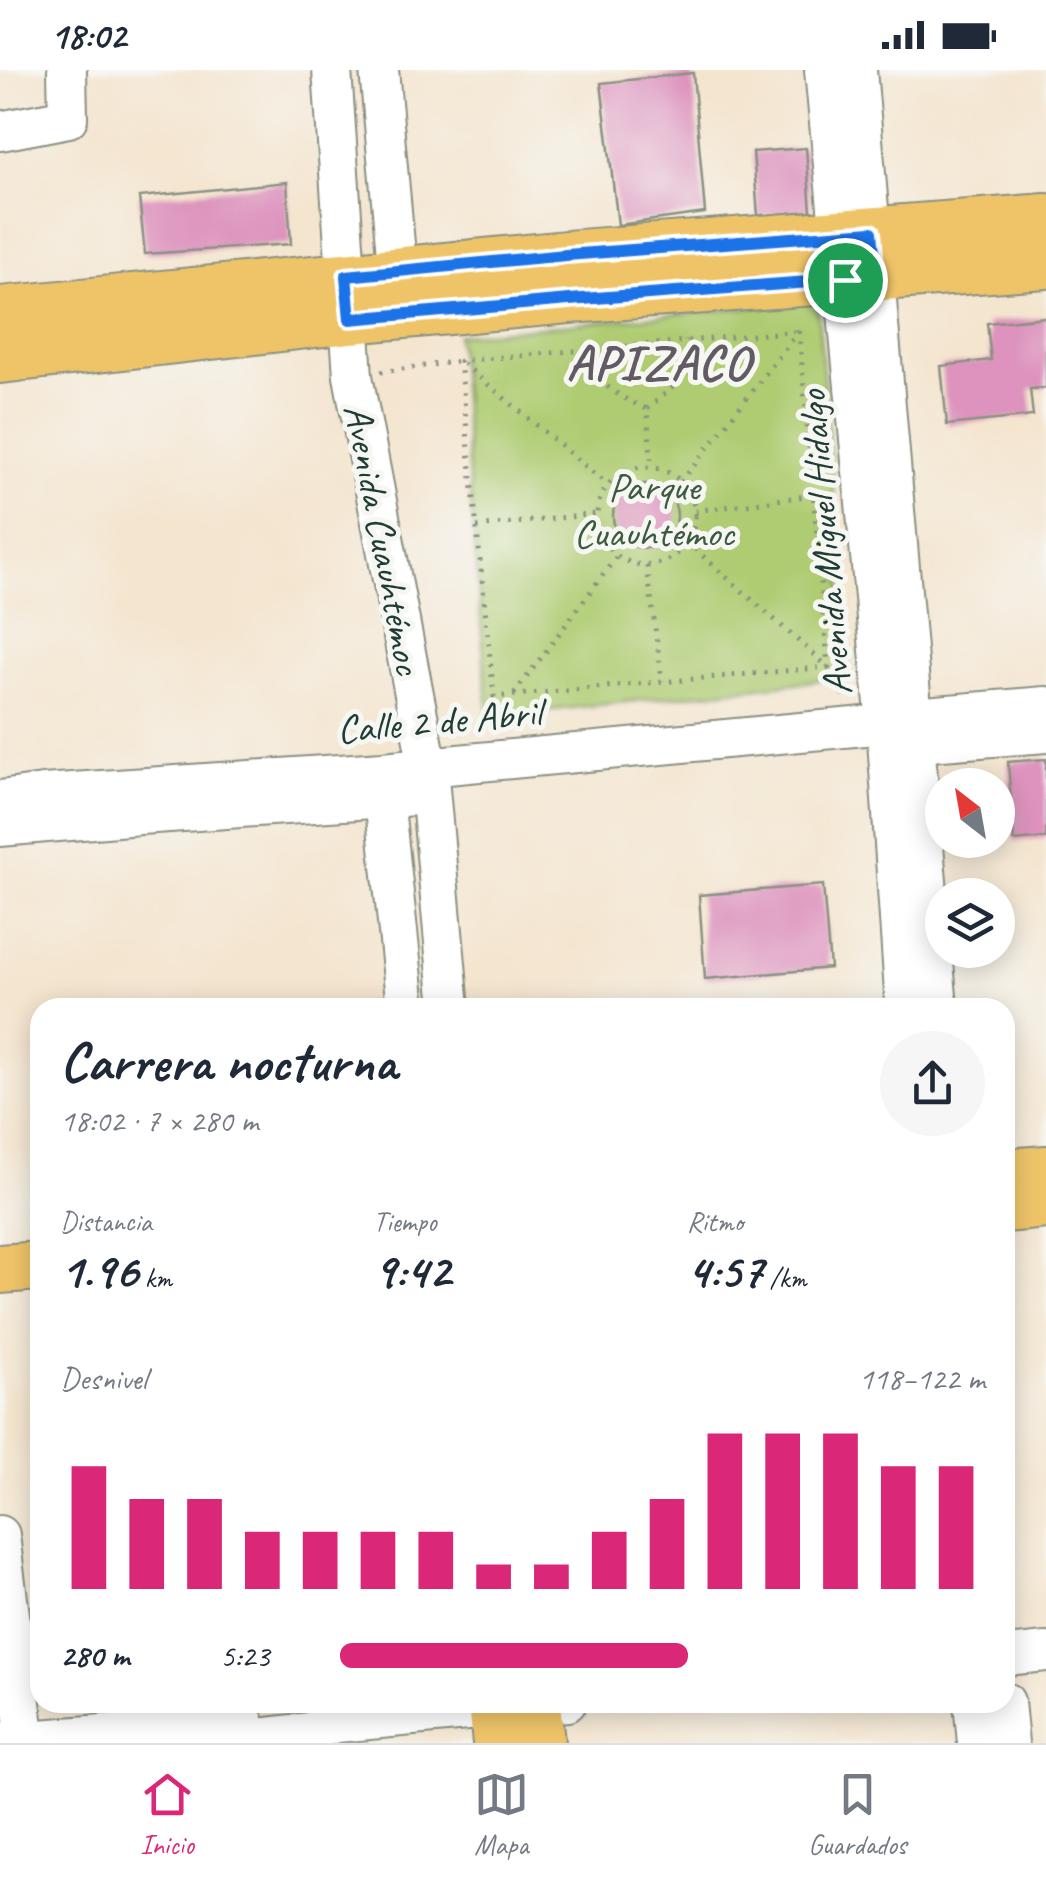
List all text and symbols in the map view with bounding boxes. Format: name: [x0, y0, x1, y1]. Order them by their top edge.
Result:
text: 18:02: [50, 12, 126, 59]
pin: [803, 238, 888, 323]
icon: arrive: [818, 253, 873, 308]
district label: APIZACO: [566, 331, 756, 394]
street label: Avenida Miguel Hidalgo: [787, 387, 863, 697]
street label: Avenida Cuauhtémoc: [332, 400, 434, 680]
park label: Parque Cuauhtémoc: [574, 462, 736, 558]
street label: Calle 2 de Abril: [335, 687, 550, 755]
north arrow: [925, 768, 1015, 858]
map controls: [925, 768, 1015, 968]
button: layers: [925, 878, 1015, 968]
text: Carrera nocturna: [60, 1027, 397, 1097]
button: share: [880, 1031, 985, 1136]
text: 18:02 · 7 × 280 m: [60, 1100, 258, 1141]
text: Distancia: [60, 1204, 152, 1239]
text: Tiempo: [373, 1204, 437, 1239]
text: Ritmo: [687, 1204, 743, 1239]
text: 1.96: [60, 1239, 138, 1302]
text: 9:42: [373, 1239, 450, 1302]
text: 4:57: [687, 1239, 763, 1302]
text: km: [138, 1260, 172, 1295]
text: /km: [763, 1260, 806, 1295]
text: Desnivel: [60, 1358, 147, 1399]
text: 118–122 m: [859, 1358, 985, 1399]
text: 280 m: [60, 1635, 129, 1676]
text: 5:23: [220, 1635, 270, 1676]
tab: Inicio: [140, 1767, 195, 1862]
tab: Mapa: [474, 1767, 529, 1862]
tab: Guardados: [808, 1767, 906, 1862]

